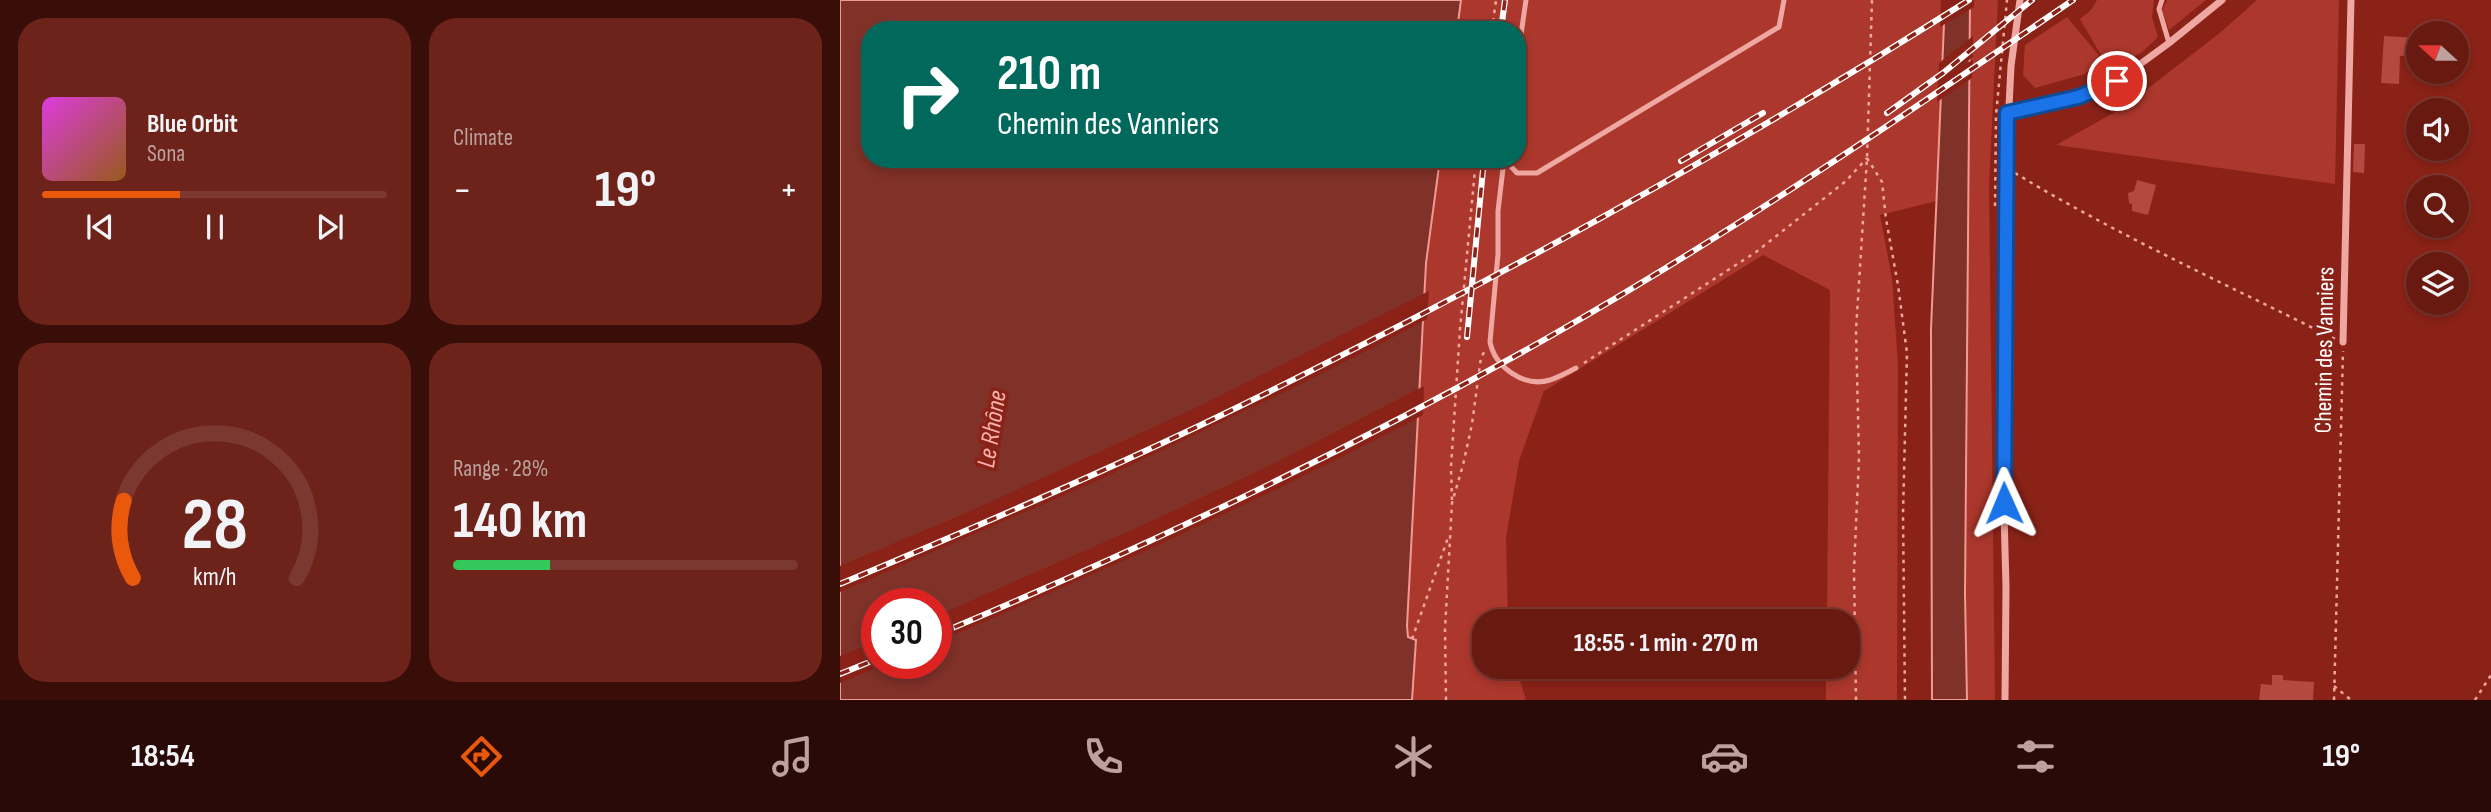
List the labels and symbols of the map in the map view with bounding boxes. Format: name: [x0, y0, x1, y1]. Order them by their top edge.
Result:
north arrow: [2406, 21, 2469, 84]
pin: [2087, 51, 2147, 111]
street label: Chemin des Vanniers: [2309, 266, 2340, 434]
water label: Le Rhône: [971, 388, 1014, 470]
position arrow: [1967, 466, 2041, 540]
speed limit sign: 30: [861, 588, 952, 679]

